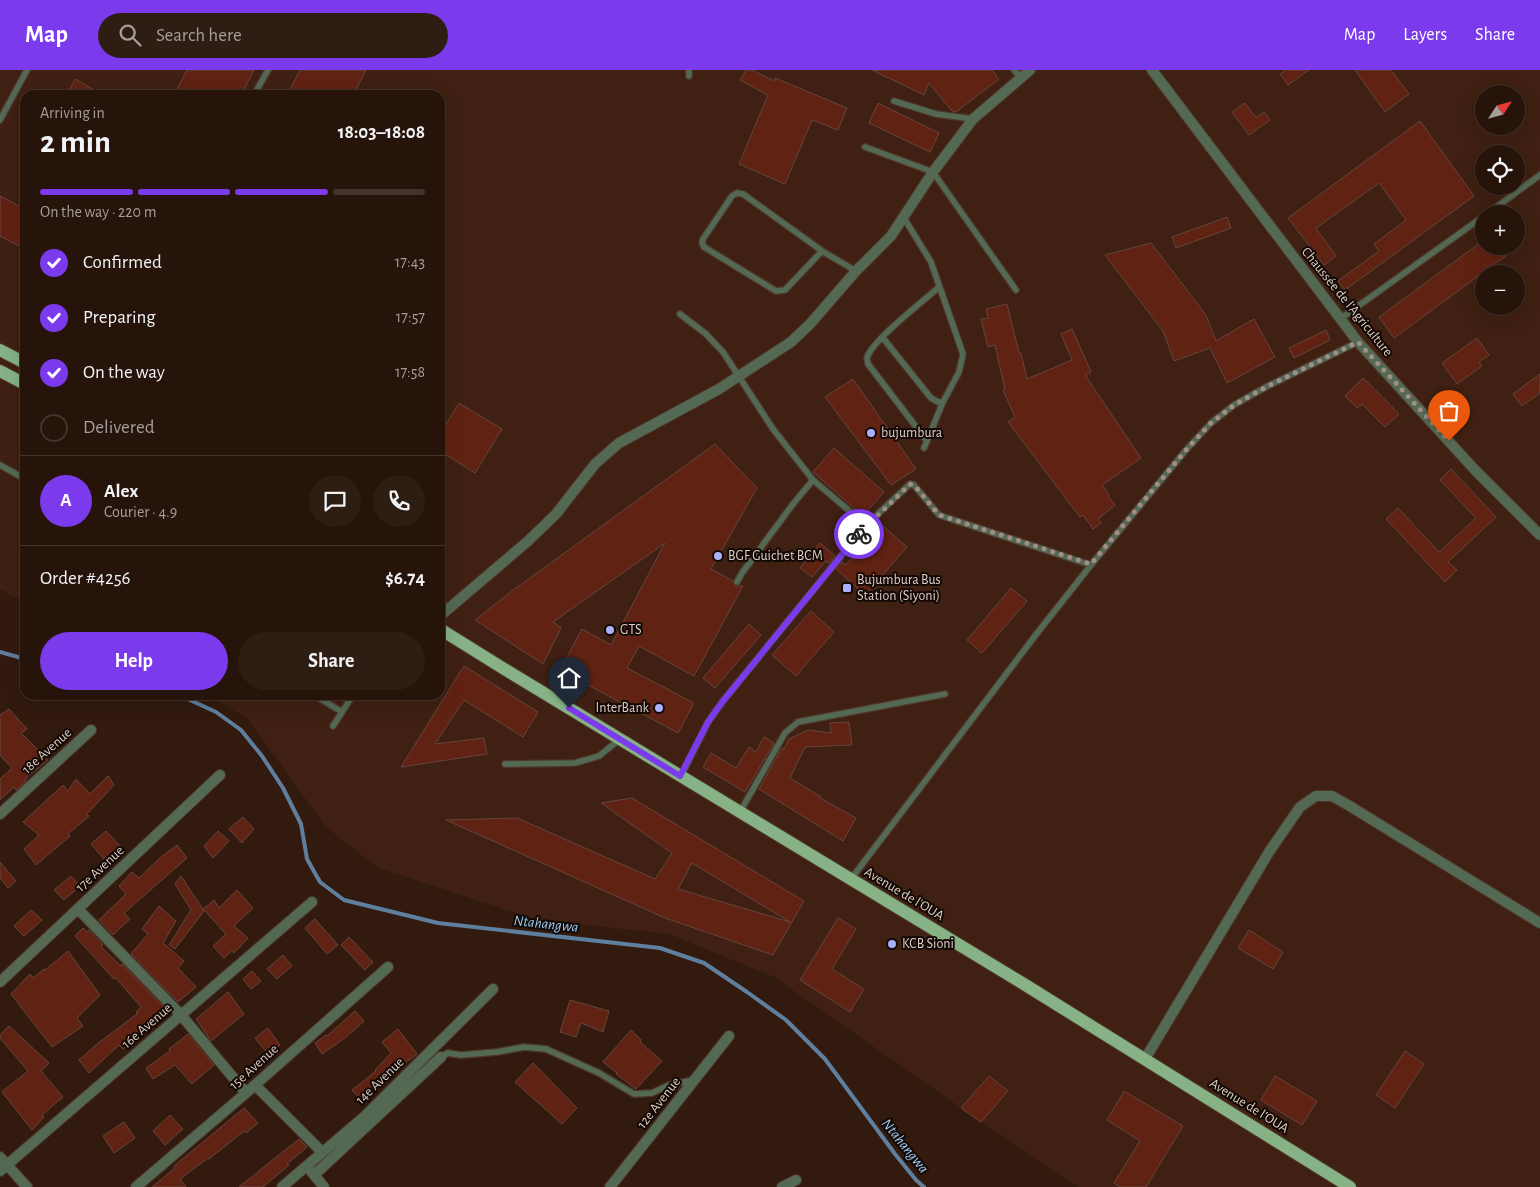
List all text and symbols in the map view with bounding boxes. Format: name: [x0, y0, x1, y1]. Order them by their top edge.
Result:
search box: [98, 13, 448, 58]
icon: search: [116, 21, 144, 49]
text: Map: [25, 23, 68, 47]
text: Search here: [156, 26, 242, 45]
text: Map: [1344, 26, 1375, 44]
text: Layers: [1403, 26, 1447, 44]
text: Share: [1475, 26, 1515, 44]
north arrow: [1475, 85, 1525, 135]
map controls: [1475, 85, 1525, 315]
text: Arriving in: [40, 105, 105, 121]
text: 18:03–18:08: [338, 123, 425, 142]
text: 2 min: [40, 126, 111, 158]
button: locate: [1475, 145, 1525, 195]
text: On the way · 220 m: [40, 204, 156, 220]
button: +: [1475, 205, 1525, 255]
street label: Chaussée de l'Agriculture: [1299, 245, 1395, 359]
icon: check: [40, 249, 68, 277]
text: Confirmed: [83, 253, 162, 272]
text: 17:43: [395, 254, 425, 270]
button: −: [1475, 265, 1525, 315]
icon: check: [40, 304, 68, 332]
text: Preparing: [83, 308, 156, 327]
text: 17:57: [396, 309, 425, 325]
icon: check: [40, 359, 68, 387]
text: On the way: [83, 363, 165, 382]
text: 17:58: [395, 364, 425, 380]
pin: [1428, 390, 1470, 441]
icon: bag: [1435, 397, 1463, 425]
text: Delivered: [83, 418, 155, 437]
place label: bujumbura: [881, 426, 943, 440]
marker: bujumbura: [865, 427, 877, 439]
button: chat: [309, 475, 361, 527]
button: phone: [373, 475, 425, 527]
text: Alex: [104, 482, 138, 501]
text: A: [60, 491, 72, 510]
text: Courier · 4.9: [104, 504, 177, 520]
courier: [834, 509, 884, 559]
icon: bike: [845, 520, 873, 548]
place label: BGF Guichet BCM: [728, 549, 823, 563]
marker: BGF Guichet BCM: [712, 550, 724, 562]
text: Order #4256: [40, 569, 131, 588]
text: $6.74: [385, 569, 425, 588]
place label: Bujumbura Bus Station (Siyoni): [857, 573, 941, 603]
marker: Bujumbura Bus Station (Siyoni): [841, 582, 853, 594]
place label: GTS: [620, 623, 642, 637]
marker: GTS: [604, 624, 616, 636]
button: Help: [40, 632, 228, 690]
button: Share: [238, 632, 425, 690]
pin: [548, 657, 590, 708]
icon: home: [555, 664, 583, 692]
place label: InterBank: [596, 701, 650, 715]
marker: InterBank: [653, 702, 665, 714]
street label: 18e Avenue: [20, 725, 74, 777]
street label: 17e Avenue: [73, 843, 127, 895]
street label: Avenue de l'OUA: [862, 865, 946, 923]
water label: Ntahangwa: [513, 913, 579, 935]
place label: KCB Sioni: [902, 937, 954, 951]
marker: KCB Sioni: [886, 938, 898, 950]
street label: 16e Avenue: [119, 1001, 175, 1051]
street label: 15e Avenue: [227, 1042, 281, 1092]
street label: 14e Avenue: [353, 1055, 407, 1107]
street label: 12e Avenue: [635, 1075, 683, 1131]
street label: Avenue de l'OUA: [1207, 1076, 1291, 1136]
water label: Ntahangwa: [879, 1116, 931, 1176]

